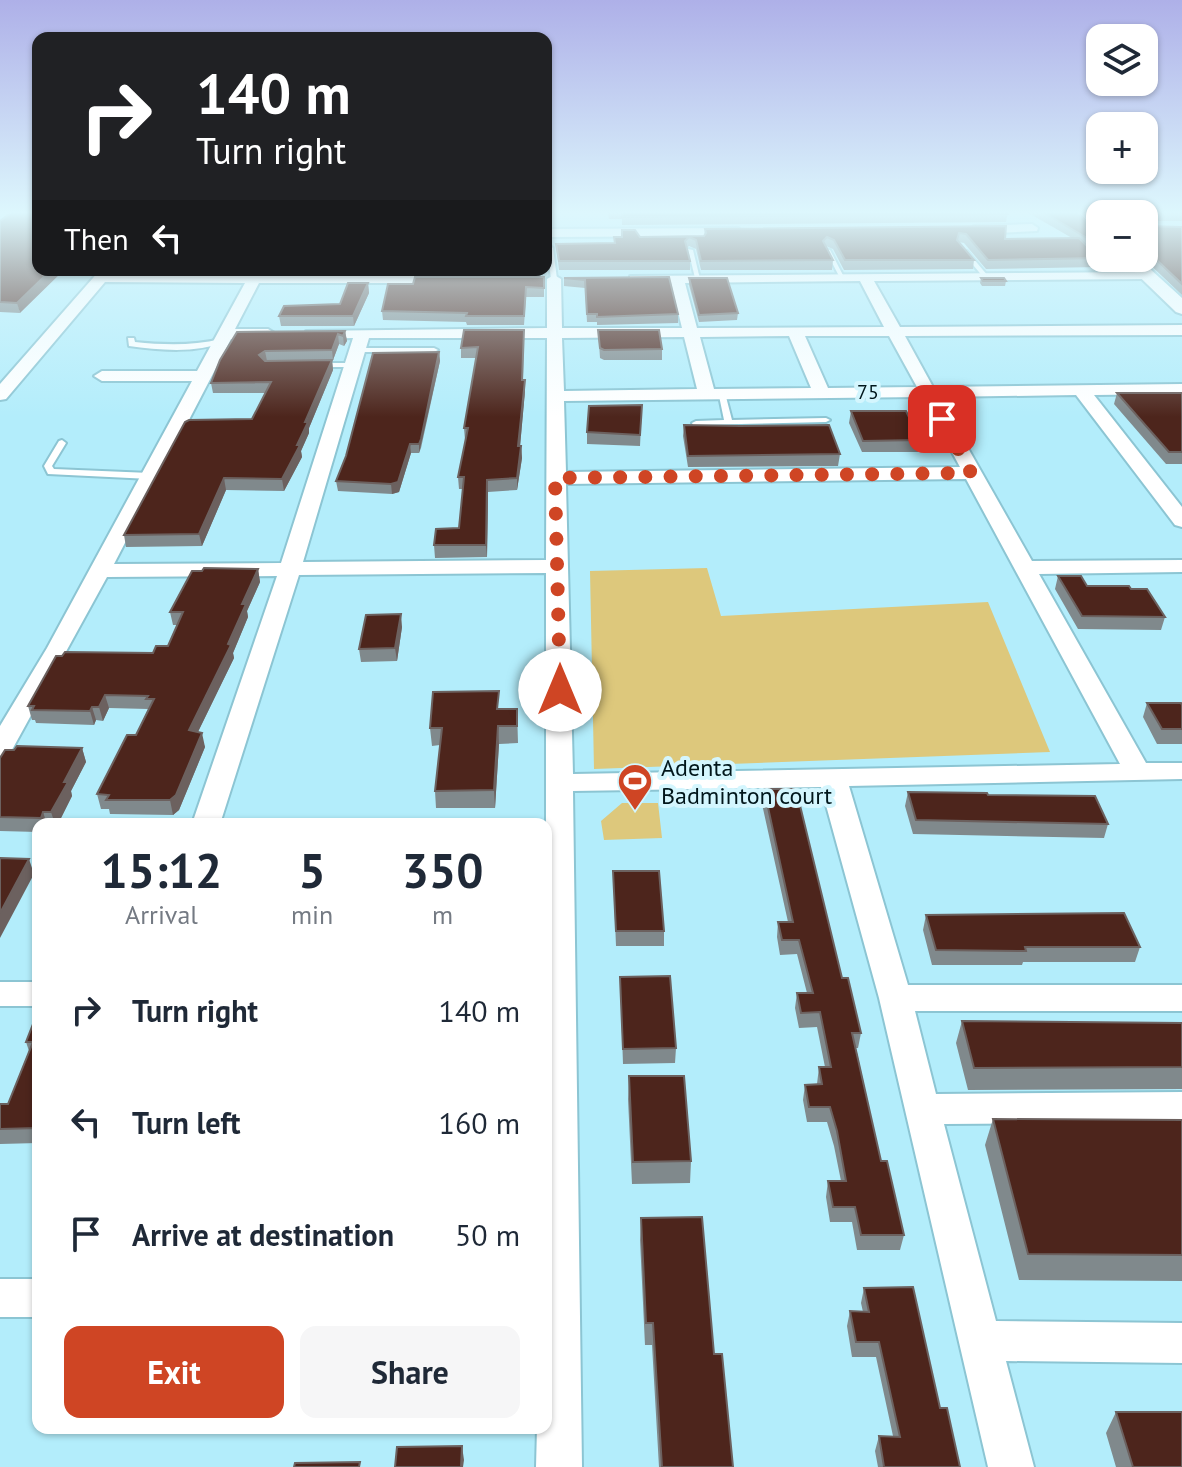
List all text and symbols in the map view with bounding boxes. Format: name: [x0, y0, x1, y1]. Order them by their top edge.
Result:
map controls: [1086, 24, 1158, 272]
button: layers: [1086, 24, 1158, 96]
text: 140 m: [196, 57, 351, 129]
icon: right: [64, 64, 168, 168]
button: +: [1086, 112, 1158, 184]
text: Turn right: [196, 127, 346, 174]
button: −: [1086, 200, 1158, 272]
icon: left: [145, 216, 189, 260]
text: Then: [64, 219, 129, 258]
street label: 75: [857, 379, 879, 405]
pin: [908, 385, 976, 453]
icon: arrive: [920, 397, 964, 441]
position arrow: [518, 648, 602, 732]
place label: Adenta Badminton court: [661, 752, 832, 811]
sports icon: Adenta Badminton court: [616, 762, 654, 812]
text: 15:12: [101, 839, 222, 901]
text: 5: [298, 839, 326, 901]
text: 350: [402, 839, 483, 901]
text: Arrival: [125, 898, 198, 931]
text: min: [291, 898, 333, 931]
text: m: [432, 898, 453, 931]
icon: right: [64, 988, 108, 1032]
text: Turn right: [132, 991, 258, 1030]
text: 140 m: [439, 991, 520, 1030]
icon: left: [64, 1100, 108, 1144]
text: Turn left: [132, 1103, 240, 1142]
text: 160 m: [439, 1103, 520, 1142]
icon: arrive: [64, 1212, 108, 1256]
text: Arrive at destination: [132, 1215, 394, 1254]
text: 50 m: [455, 1215, 520, 1254]
button: Exit: [64, 1326, 284, 1418]
button: Share: [300, 1326, 520, 1418]

